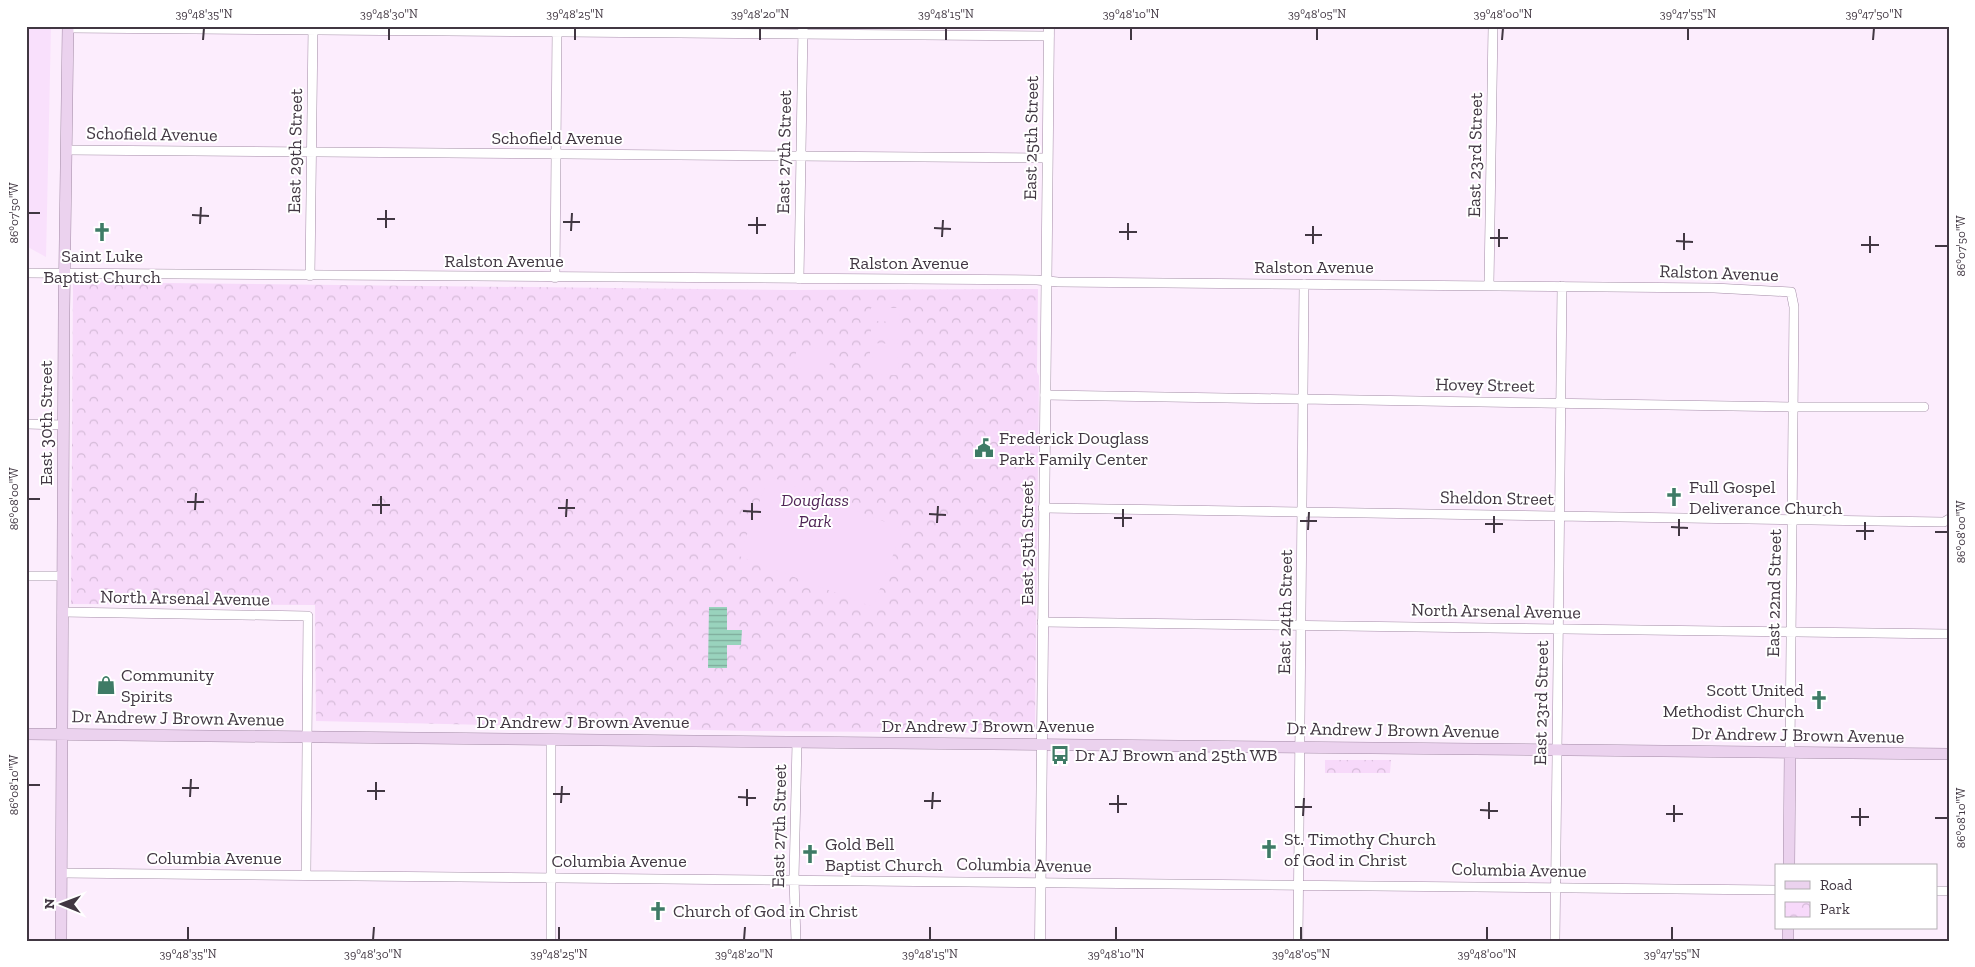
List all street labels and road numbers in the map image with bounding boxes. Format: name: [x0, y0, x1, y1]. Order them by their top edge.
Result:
street label: East 25th Street: [1019, 75, 1043, 200]
street label: East 29th Street: [283, 88, 307, 214]
street label: East 27th Street: [772, 90, 796, 214]
street label: East 23rd Street: [1463, 92, 1487, 218]
street label: Schofield Avenue: [86, 122, 218, 146]
street label: Schofield Avenue: [491, 127, 623, 149]
street label: Ralston Avenue: [444, 250, 564, 272]
street label: Ralston Avenue: [849, 252, 969, 274]
street label: Ralston Avenue: [1254, 256, 1374, 278]
street label: Ralston Avenue: [1659, 260, 1779, 286]
street label: East 30th Street: [35, 360, 57, 486]
street label: Hovey Street: [1435, 373, 1535, 397]
street label: East 25th Street: [1016, 480, 1038, 605]
street label: Sheldon Street: [1440, 486, 1554, 510]
street label: East 22nd Street: [1762, 528, 1786, 657]
street label: East 24th Street: [1273, 549, 1297, 675]
street label: North Arsenal Avenue: [100, 586, 270, 610]
street label: North Arsenal Avenue: [1411, 599, 1581, 623]
street label: East 23rd Street: [1529, 640, 1553, 766]
street label: Dr Andrew J Brown Avenue: [71, 705, 285, 731]
street label: Dr Andrew J Brown Avenue: [477, 711, 689, 733]
street label: Dr Andrew J Brown Avenue: [882, 715, 1094, 737]
street label: Dr Andrew J Brown Avenue: [1286, 717, 1500, 743]
street label: Dr Andrew J Brown Avenue: [1691, 722, 1905, 748]
street label: East 27th Street: [767, 764, 791, 888]
street label: Columbia Avenue: [146, 847, 282, 869]
street label: Columbia Avenue: [551, 850, 687, 872]
street label: Columbia Avenue: [956, 853, 1092, 877]
street label: Columbia Avenue: [1451, 858, 1587, 882]

